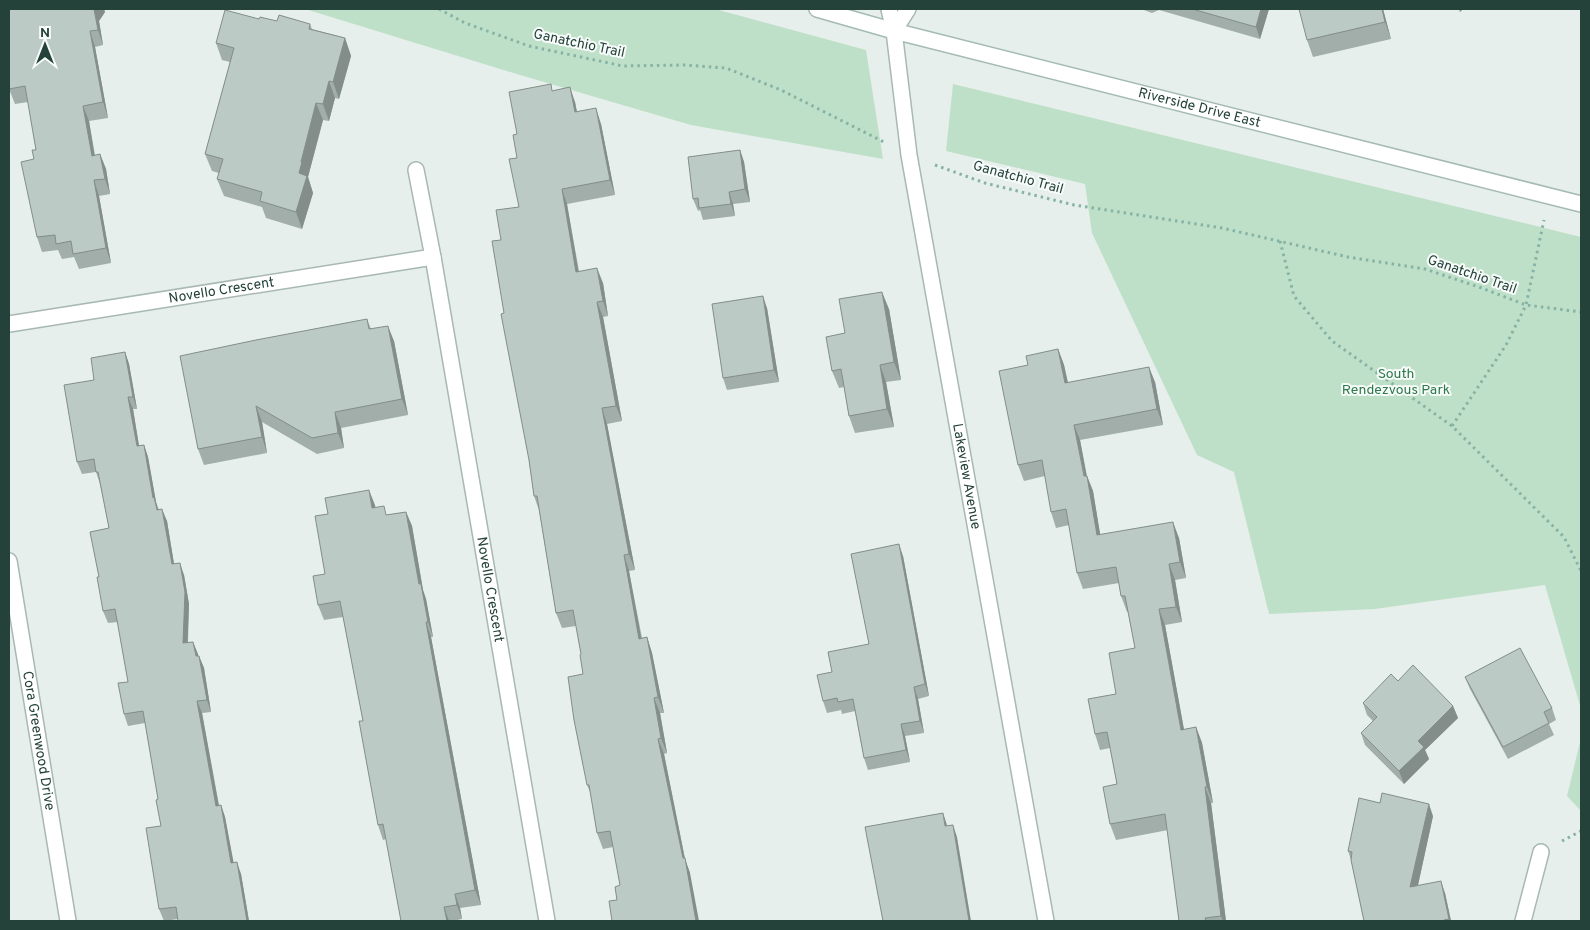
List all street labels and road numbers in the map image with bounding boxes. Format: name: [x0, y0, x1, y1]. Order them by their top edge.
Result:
street label: Ganatchio Trail: [532, 26, 626, 62]
street label: Riverside Drive East: [1136, 84, 1262, 132]
street label: Ganatchio Trail: [971, 158, 1065, 198]
street label: Ganatchio Trail: [1425, 252, 1519, 298]
street label: Novello Crescent: [167, 274, 275, 307]
street label: Lakeview Avenue: [949, 422, 984, 531]
street label: Novello Crescent: [473, 536, 507, 643]
street label: Cora Greenwood Drive: [19, 670, 58, 812]

